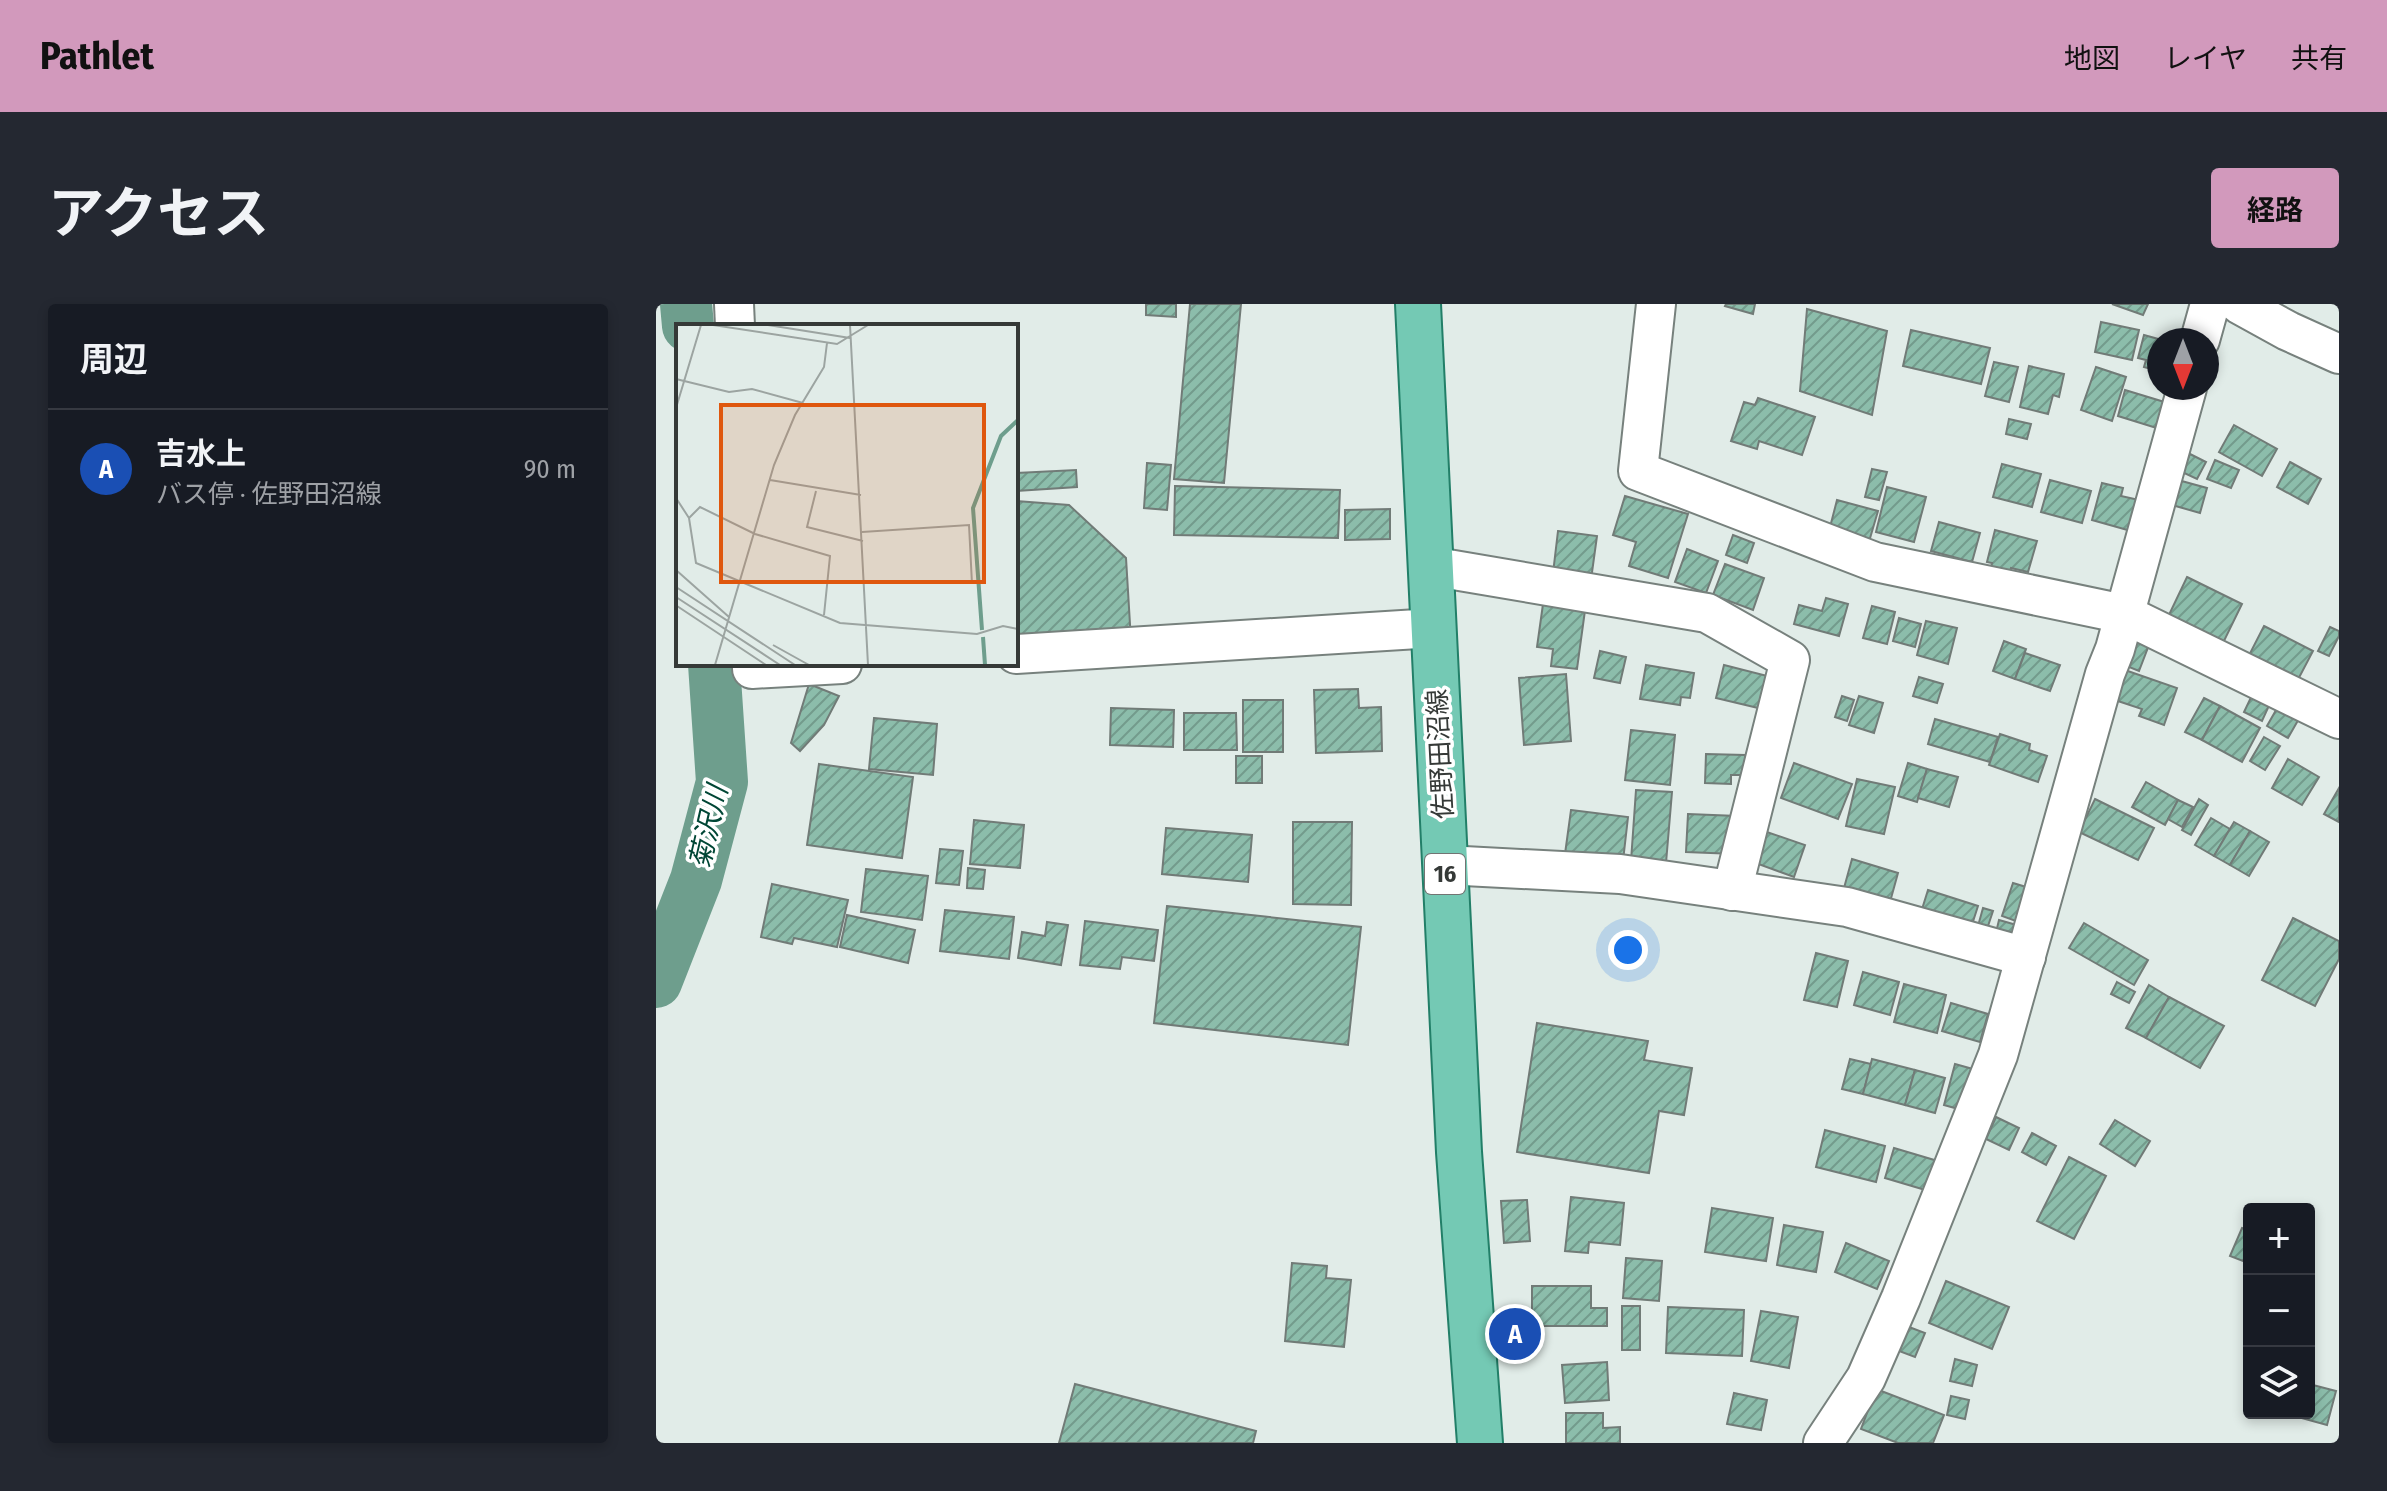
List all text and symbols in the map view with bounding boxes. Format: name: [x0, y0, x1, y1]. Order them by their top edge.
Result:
text: Pathlet: [40, 33, 154, 79]
text: 地図: [2064, 42, 2120, 75]
text: レイヤ: [2164, 42, 2247, 75]
text: 共有: [2291, 42, 2347, 75]
button: 経路: [2211, 168, 2339, 248]
text: アクセス: [48, 181, 269, 248]
inset map: [676, 324, 1018, 666]
north arrow: [2147, 328, 2219, 400]
text: 周辺: [80, 339, 148, 380]
text: 吉水上: [156, 436, 246, 472]
text: A: [99, 454, 113, 485]
text: 90 m: [524, 454, 576, 485]
text: バス停 · 佐野田沼線: [156, 479, 382, 510]
street label: 佐野田沼線: [1422, 688, 1459, 820]
water label: 菊沢川: [683, 780, 735, 872]
road number: 16: [1425, 854, 1465, 894]
your location: [1608, 930, 1648, 970]
map controls: [2243, 1203, 2315, 1419]
button: +: [2243, 1203, 2315, 1275]
button: −: [2243, 1275, 2315, 1347]
pin: A: [1489, 1304, 1541, 1364]
button: layers: [2243, 1347, 2315, 1419]

